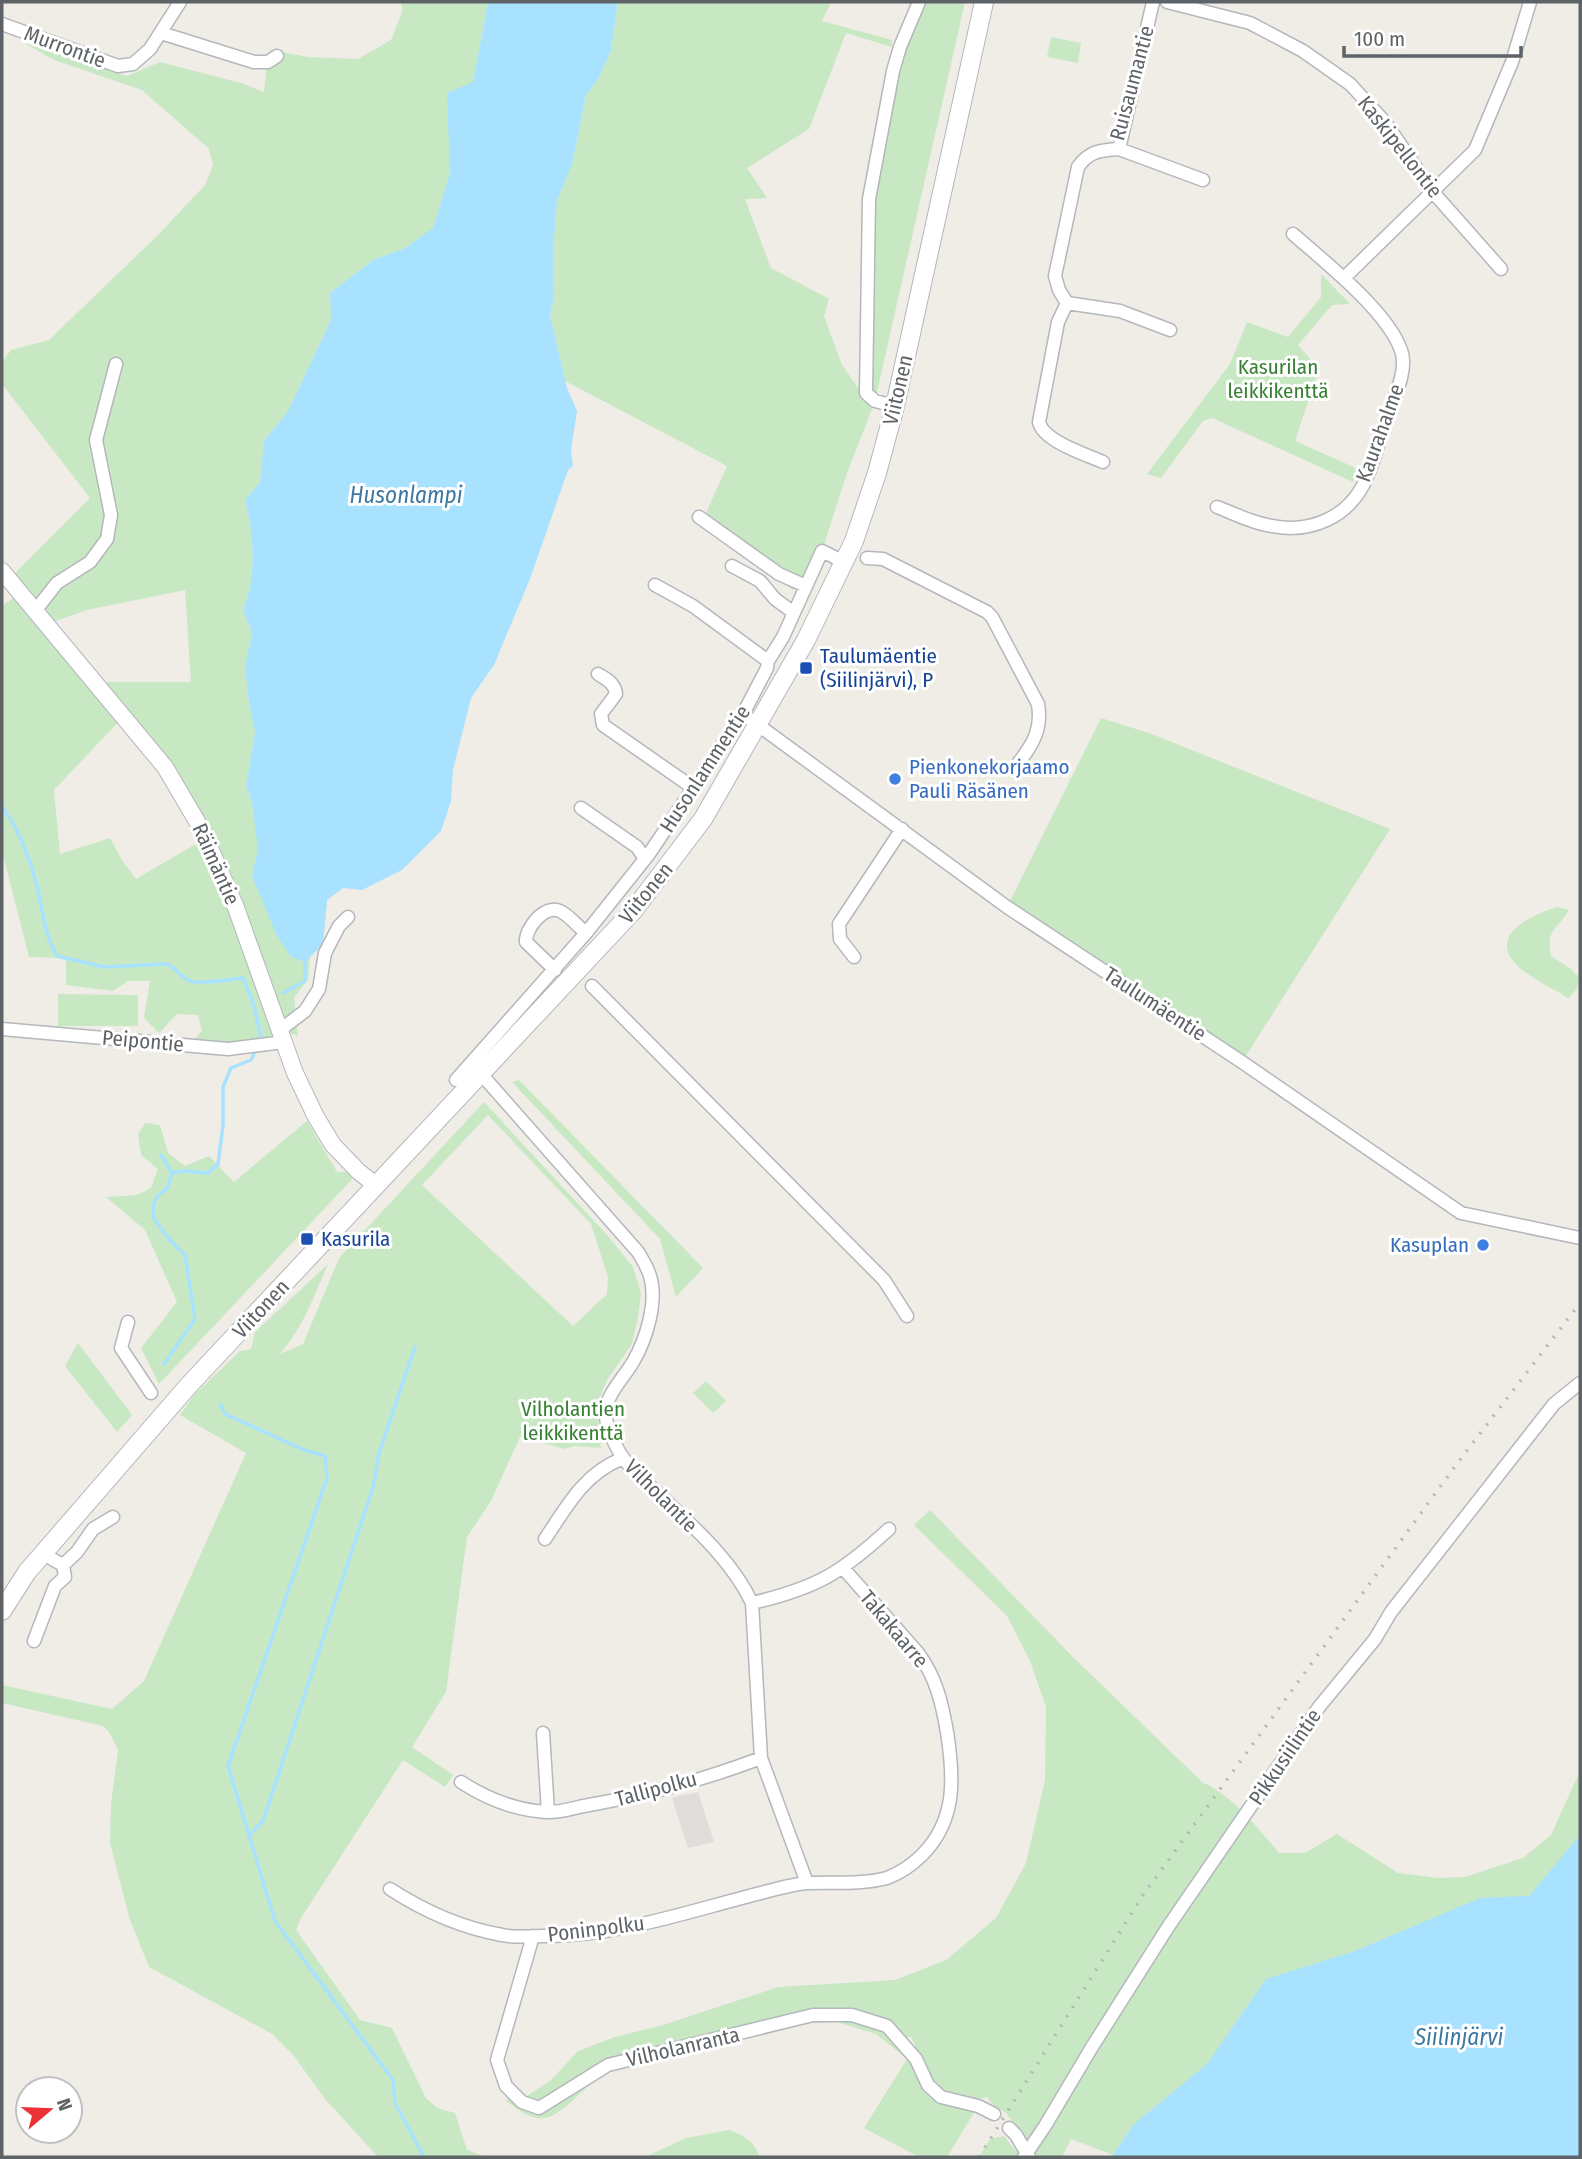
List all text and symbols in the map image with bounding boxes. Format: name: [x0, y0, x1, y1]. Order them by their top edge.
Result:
scale bar: [1344, 14, 1521, 58]
street label: Murrontie: [21, 20, 109, 74]
street label: Ruisaumantie: [1104, 23, 1160, 143]
text: 100 m: [1354, 26, 1405, 52]
street label: Kaskipellontie: [1352, 91, 1448, 203]
street label: Viitonen: [877, 352, 919, 428]
park label: Kasurilan leikkikenttä: [1228, 354, 1328, 404]
street label: Kaurahalme: [1350, 380, 1410, 486]
water label: Husonlampi: [350, 481, 463, 509]
place label: Taulumäentie (Siilinjärvi), P: [820, 643, 937, 693]
marker: Taulumäentie (Siilinjärvi), P: [798, 660, 814, 676]
street label: Husonlammentie: [654, 700, 756, 838]
place label: Pienkonekorjaamo Pauli Räsänen: [909, 754, 1070, 804]
marker: Pienkonekorjaamo Pauli Räsänen: [887, 771, 903, 787]
street label: Räimäntie: [186, 819, 246, 909]
street label: Viitonen: [613, 857, 679, 929]
street label: Taulumäentie: [1099, 961, 1211, 1047]
street label: Peipontie: [101, 1024, 185, 1058]
place label: Kasurila: [321, 1226, 390, 1252]
marker: Kasurila: [299, 1231, 315, 1247]
place label: Kasuplan: [1390, 1232, 1469, 1258]
marker: Kasuplan: [1475, 1237, 1491, 1253]
street label: Viitonen: [227, 1274, 295, 1344]
park label: Vilholantien leikkikenttä: [521, 1396, 625, 1446]
street label: Vilholantie: [619, 1454, 703, 1538]
street label: Takakaarre: [854, 1585, 934, 1673]
street label: Pikkusiilintie: [1243, 1704, 1327, 1810]
street label: Tallipolku: [612, 1766, 700, 1812]
street label: Poninpolku: [546, 1910, 646, 1948]
street label: Vilholanranta: [624, 2021, 742, 2073]
water label: Siilinjärvi: [1414, 2023, 1503, 2051]
north arrow: [14, 2075, 84, 2145]
text: N: [52, 2095, 77, 2114]

